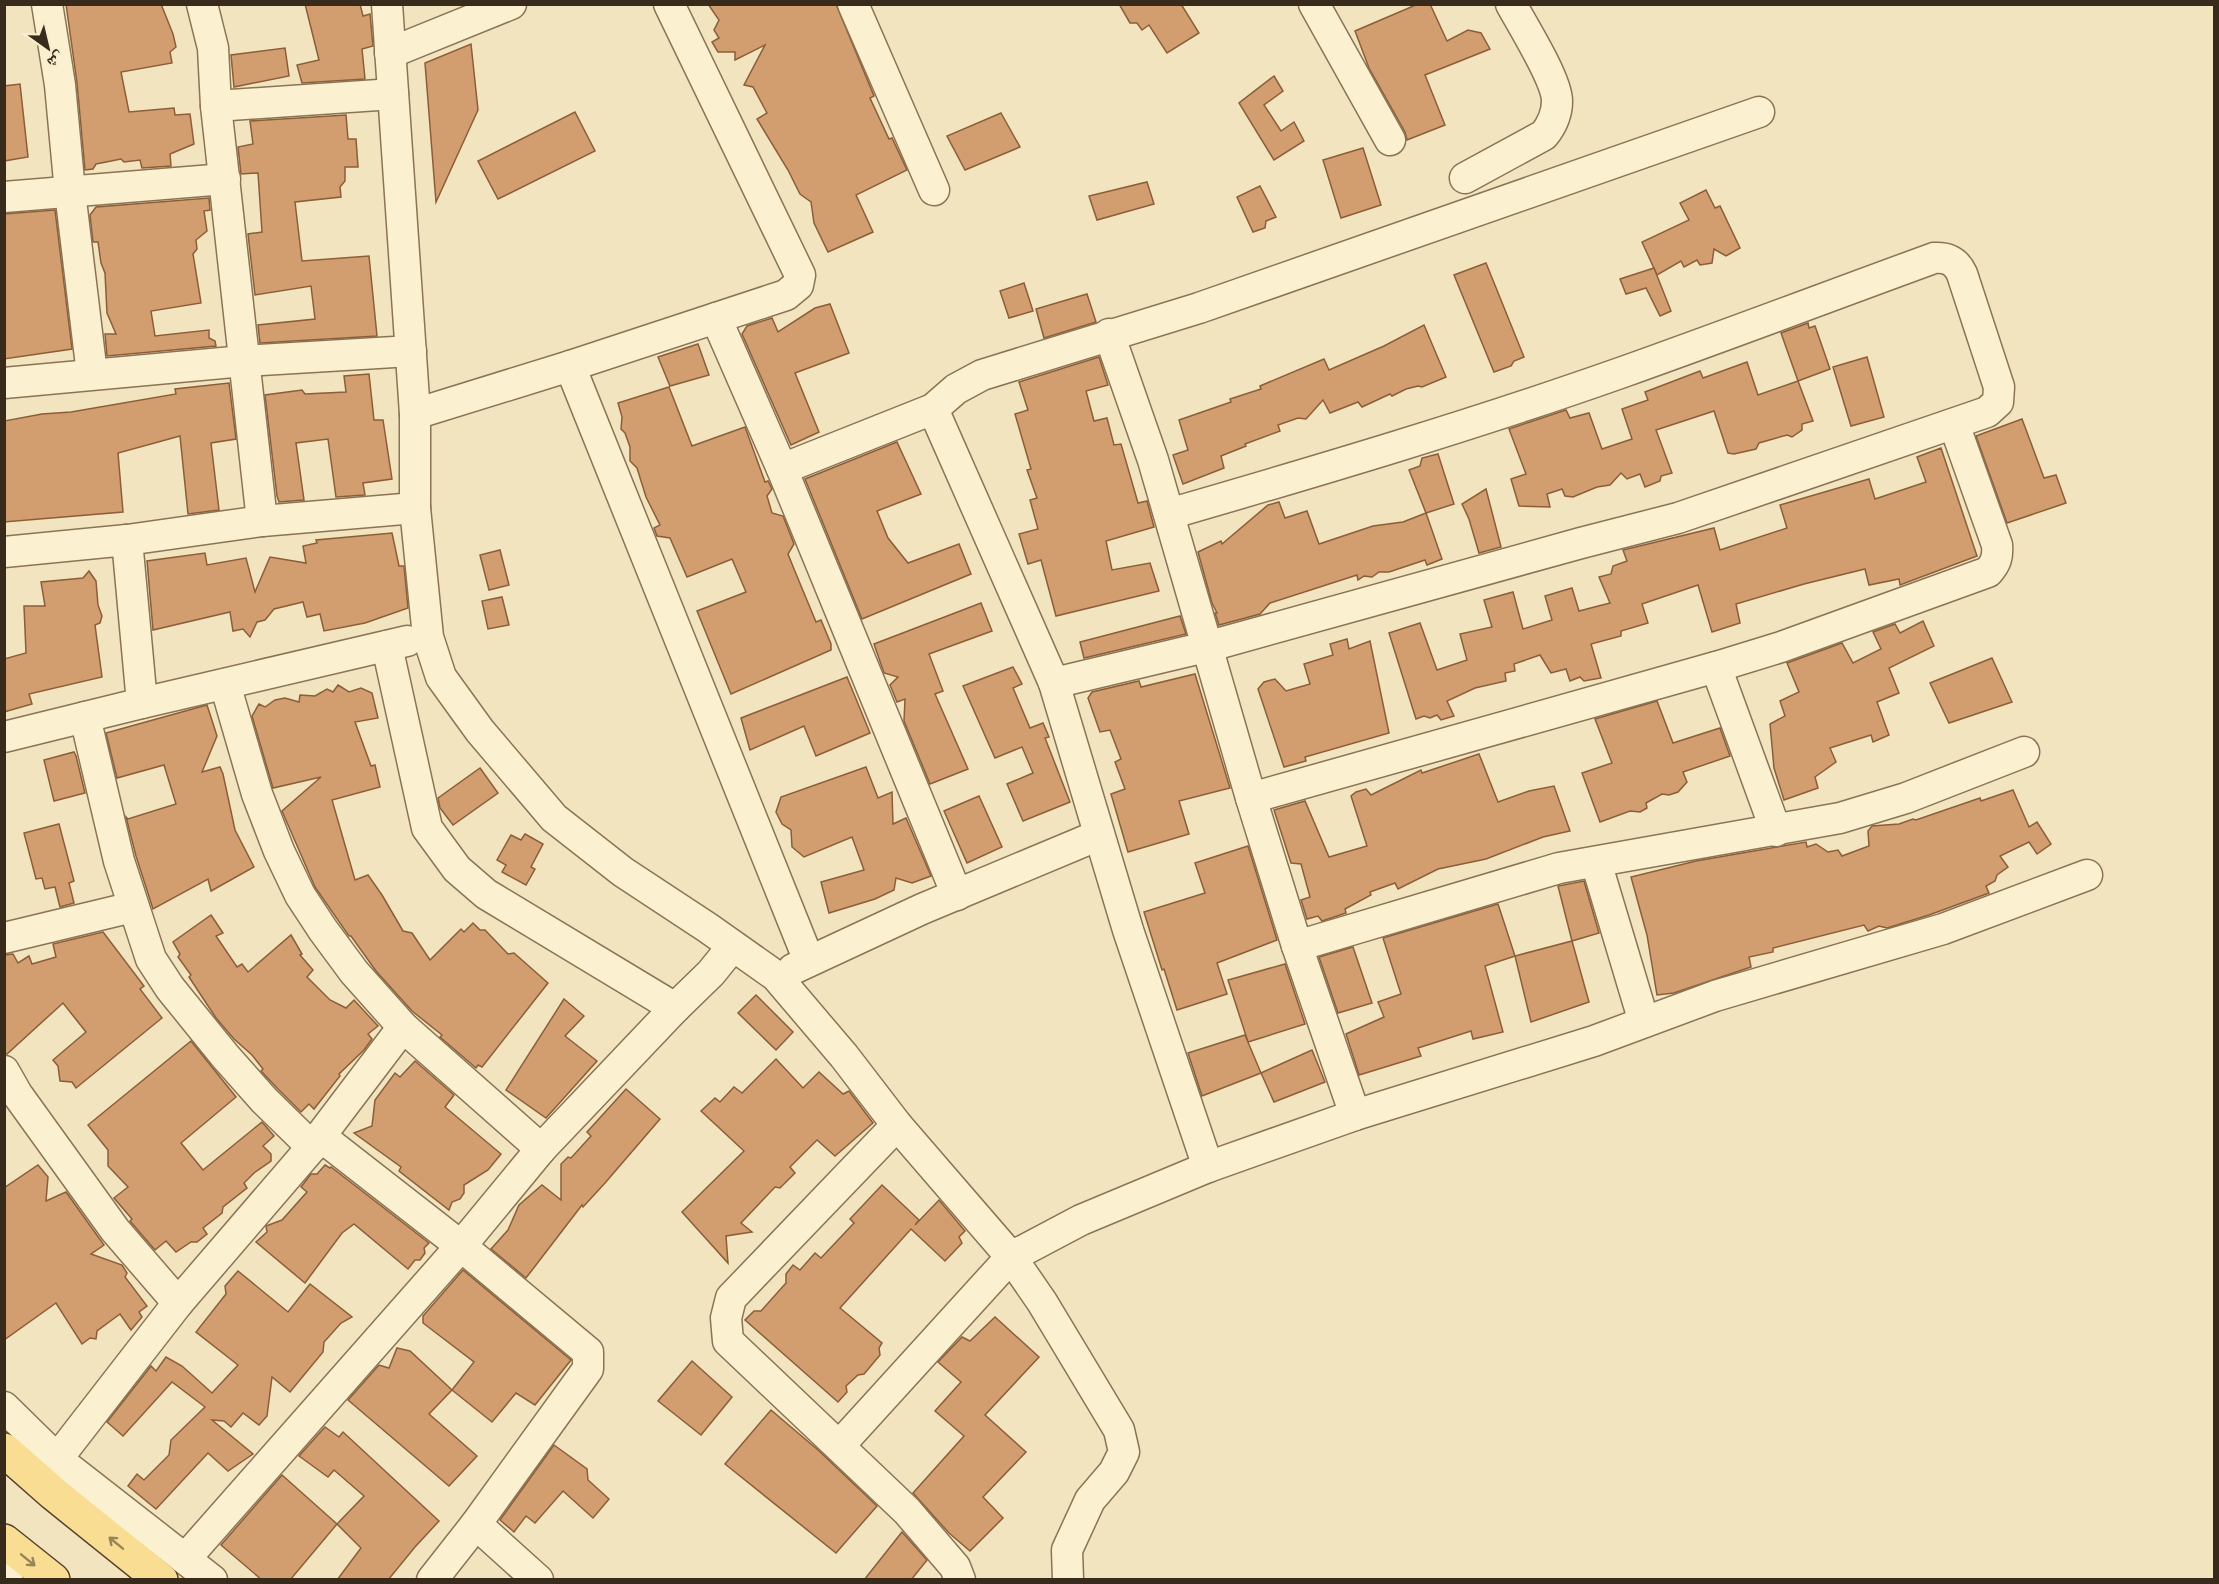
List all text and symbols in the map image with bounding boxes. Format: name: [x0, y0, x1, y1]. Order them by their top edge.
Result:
north arrow: [18, 18, 78, 78]
text: ش: [44, 47, 68, 73]
one-way arrow: [108, 1537, 124, 1550]
one-way arrow: [20, 1554, 36, 1567]

